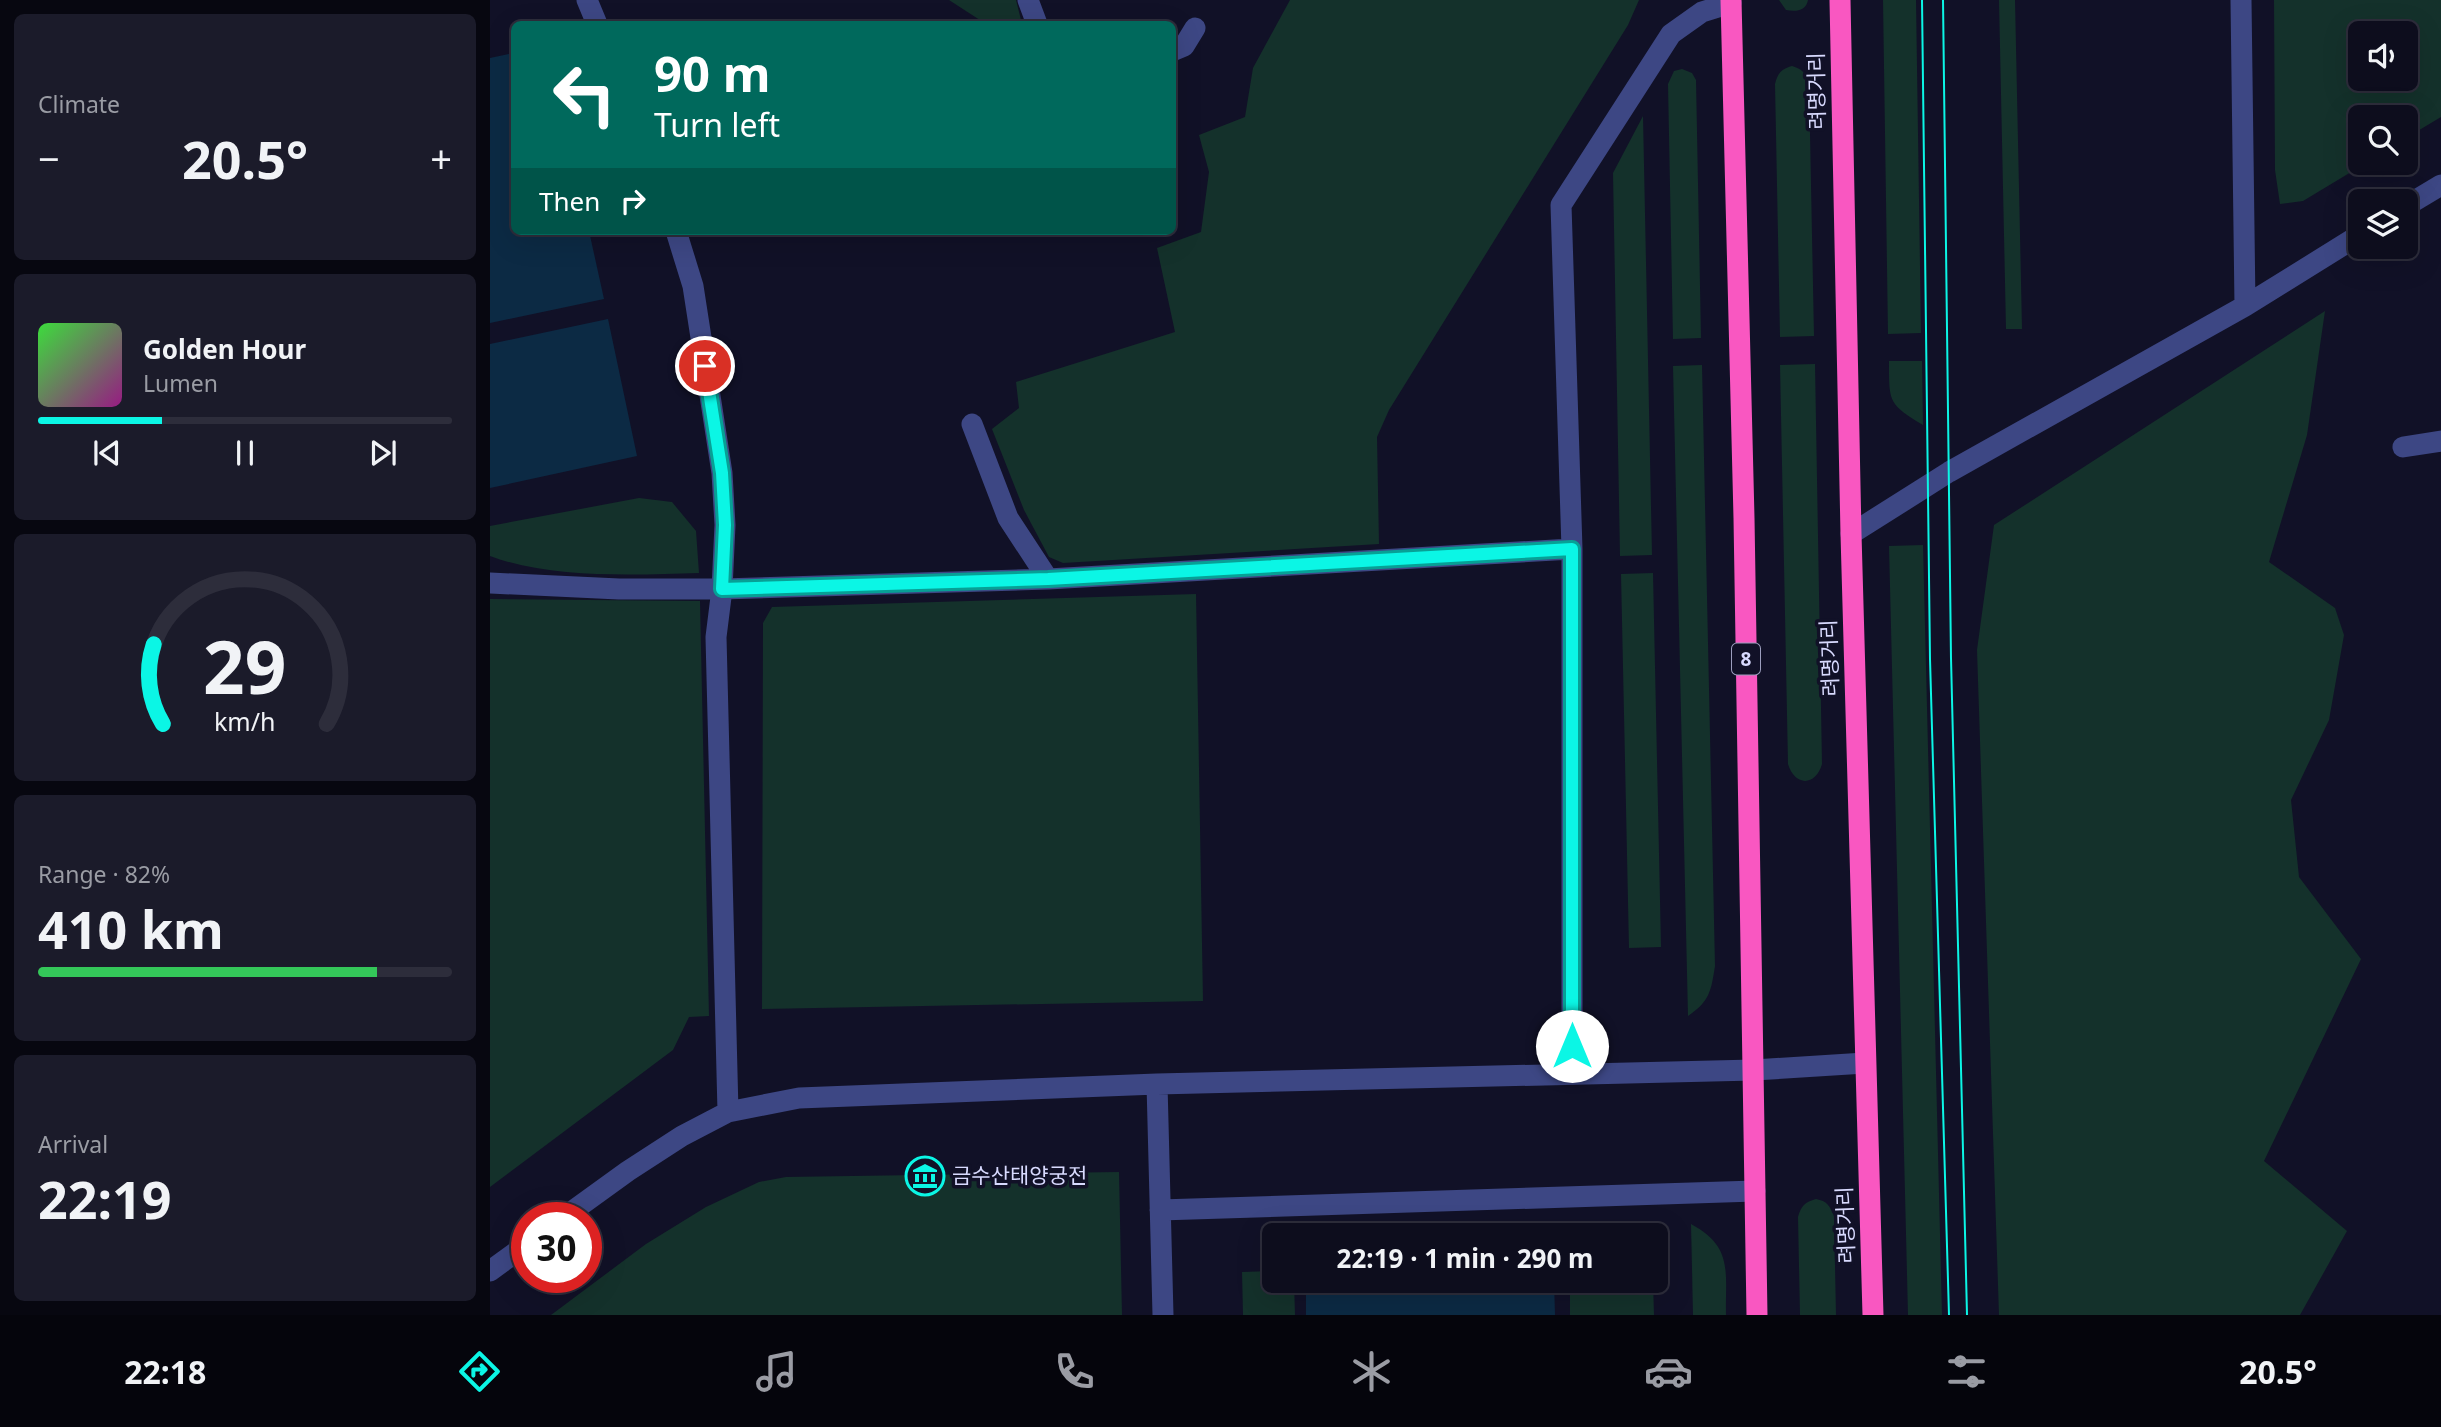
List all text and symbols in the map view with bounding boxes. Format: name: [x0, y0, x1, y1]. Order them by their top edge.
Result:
map controls: [2348, 21, 2418, 259]
button: sound: [2348, 21, 2418, 91]
text: 90 m: [654, 40, 771, 106]
icon: left: [539, 49, 630, 140]
street label: 려명거리: [1801, 52, 1831, 130]
text: Climate: [38, 88, 120, 120]
text: Turn left: [654, 103, 780, 146]
button: search: [2348, 105, 2418, 175]
text: 20.5°: [182, 123, 308, 194]
text: −: [38, 132, 60, 184]
text: +: [430, 132, 452, 184]
icon: right: [614, 182, 652, 220]
text: Then: [539, 183, 600, 219]
button: layers: [2348, 189, 2418, 259]
text: Golden Hour: [143, 331, 306, 367]
pin: [675, 336, 735, 396]
icon: arrive: [686, 347, 724, 385]
text: Lumen: [143, 367, 218, 399]
icon: previous: [88, 434, 126, 472]
icon: pause: [226, 434, 264, 472]
icon: next: [364, 434, 402, 472]
text: 29: [203, 616, 287, 715]
street label: 려명거리: [1814, 619, 1844, 697]
road number: 8: [1732, 644, 1760, 674]
text: km/h: [214, 703, 276, 737]
text: Range · 82%: [38, 858, 170, 890]
text: 410 km: [38, 893, 224, 964]
position arrow: [1535, 1009, 1609, 1083]
text: Arrival: [38, 1128, 108, 1160]
museum icon: 금수산태양궁전: [904, 1155, 946, 1197]
place label: 금수산태양궁전: [952, 1161, 1087, 1189]
text: 22:19: [38, 1163, 172, 1234]
street label: 려명거리: [1830, 1186, 1860, 1264]
speed limit sign: 30: [511, 1202, 602, 1293]
text: 22:19 · 1 min · 290 m: [1337, 1240, 1593, 1276]
icon: directions: [455, 1347, 504, 1396]
icon: music: [752, 1347, 801, 1396]
icon: phone: [1050, 1347, 1099, 1396]
icon: climate: [1347, 1347, 1396, 1396]
icon: car: [1644, 1347, 1693, 1396]
icon: filters: [1942, 1347, 1991, 1396]
text: 22:18: [124, 1350, 206, 1393]
text: 20.5°: [2239, 1350, 2317, 1393]

